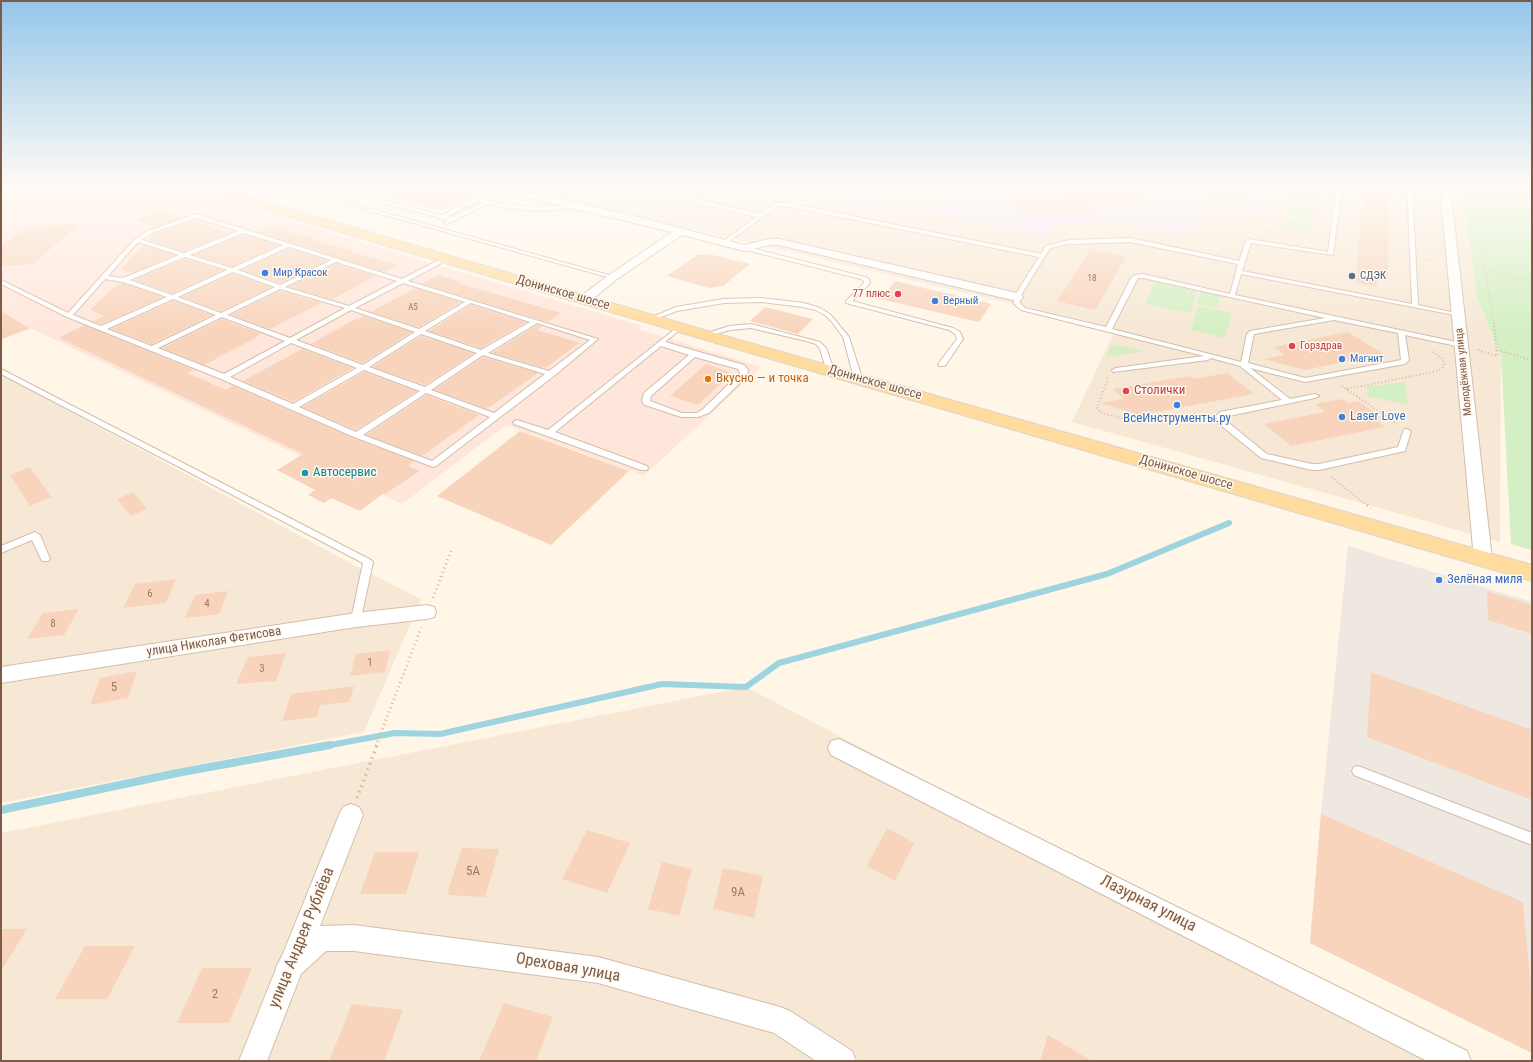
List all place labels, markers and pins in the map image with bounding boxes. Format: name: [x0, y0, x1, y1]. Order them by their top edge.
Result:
place label: Мир Красок: [273, 266, 327, 280]
marker: Мир Красок: [260, 268, 270, 278]
place label: СДЭК: [1360, 269, 1386, 283]
marker: СДЭК: [1347, 271, 1357, 281]
place label: 77 плюс: [853, 287, 890, 301]
marker: 77 плюс: [893, 289, 903, 299]
place label: Верный: [943, 294, 978, 308]
marker: Верный: [930, 296, 940, 306]
place label: Горздрав: [1300, 339, 1342, 353]
marker: Горздрав: [1287, 341, 1297, 351]
place label: Магнит: [1350, 352, 1384, 366]
marker: Магнит: [1337, 354, 1347, 364]
place label: Вкусно — и точка: [716, 371, 809, 387]
marker: Вкусно — и точка: [703, 374, 713, 384]
place label: Столички: [1134, 383, 1185, 399]
marker: Столички: [1121, 386, 1131, 396]
marker: ВсеИнструменты.ру: [1172, 400, 1182, 410]
place label: Laser Love: [1350, 409, 1406, 425]
place label: ВсеИнструменты.ру: [1123, 411, 1231, 427]
marker: Laser Love: [1337, 412, 1347, 422]
place label: Автосервис: [313, 465, 376, 481]
marker: Автосервис: [300, 468, 310, 478]
place label: Зелёная миля: [1447, 572, 1523, 588]
marker: Зелёная миля: [1434, 575, 1444, 585]

